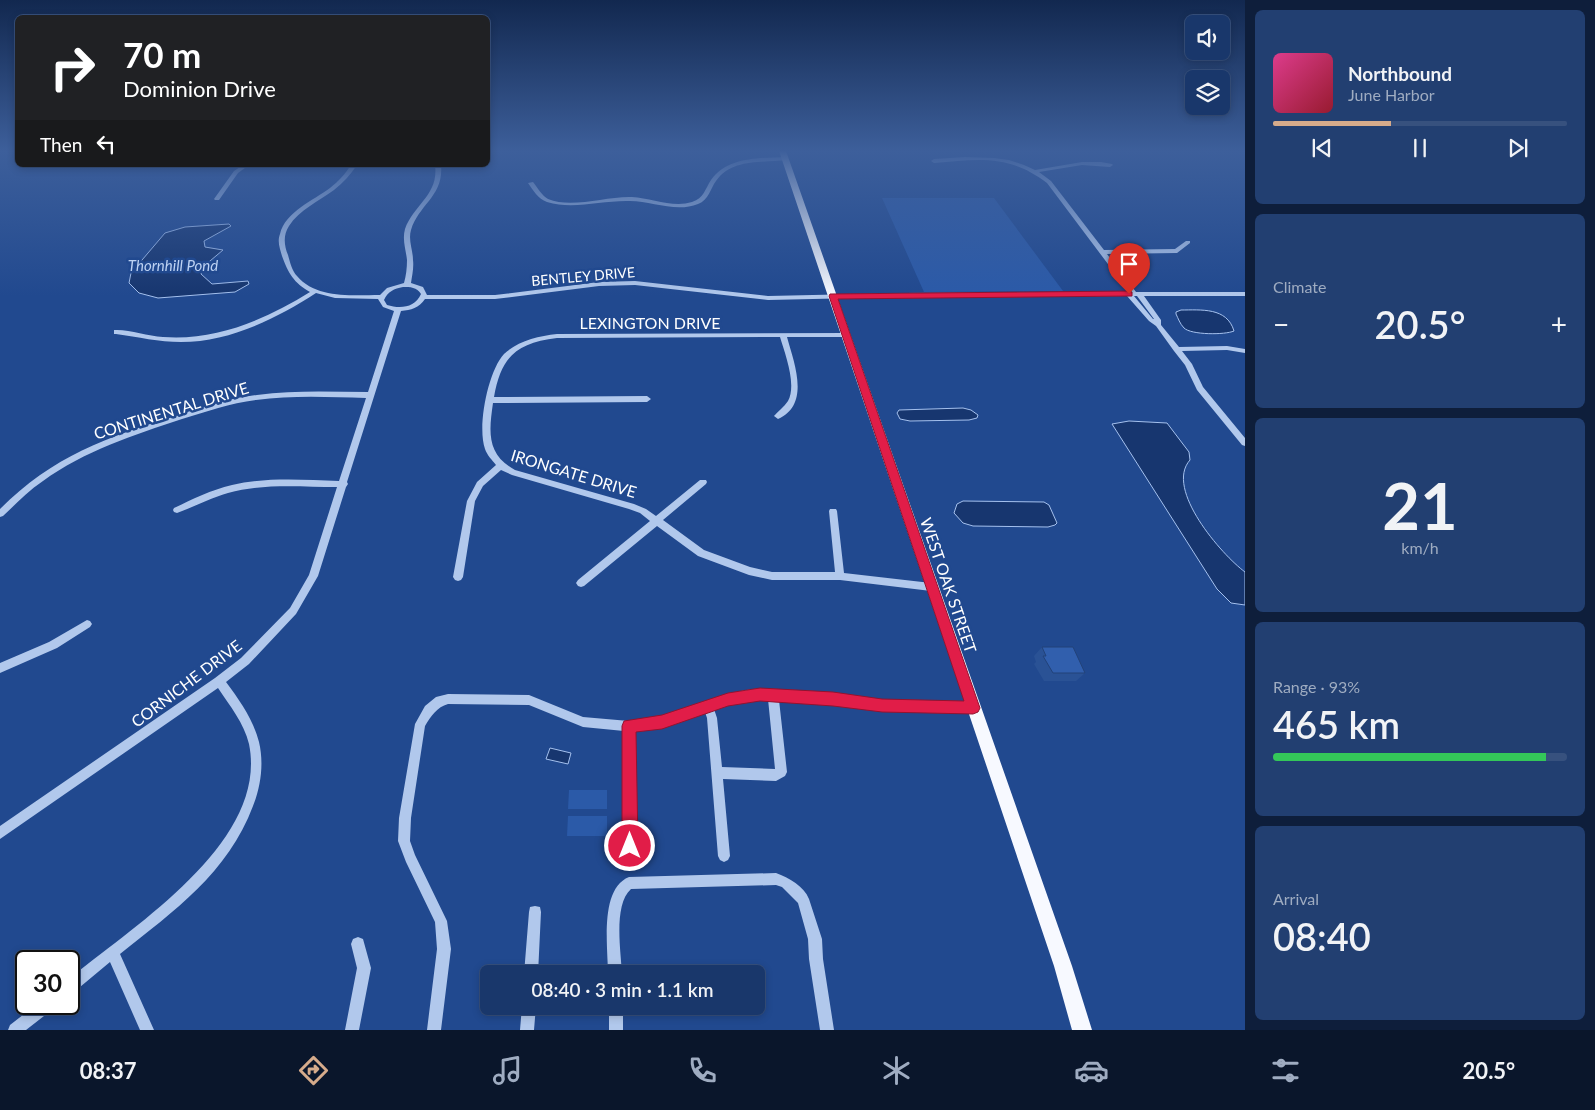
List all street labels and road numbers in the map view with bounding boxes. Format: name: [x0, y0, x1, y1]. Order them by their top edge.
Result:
street label: BENTLEY DRIVE: [530, 263, 636, 289]
street label: LEXINGTON DRIVE: [580, 313, 720, 332]
street label: CONTINENTAL DRIVE: [91, 377, 251, 443]
street label: IRONGATE DRIVE: [509, 445, 639, 501]
street label: WEST OAK STREET: [917, 515, 981, 656]
street label: CORNICHE DRIVE: [127, 635, 245, 731]

